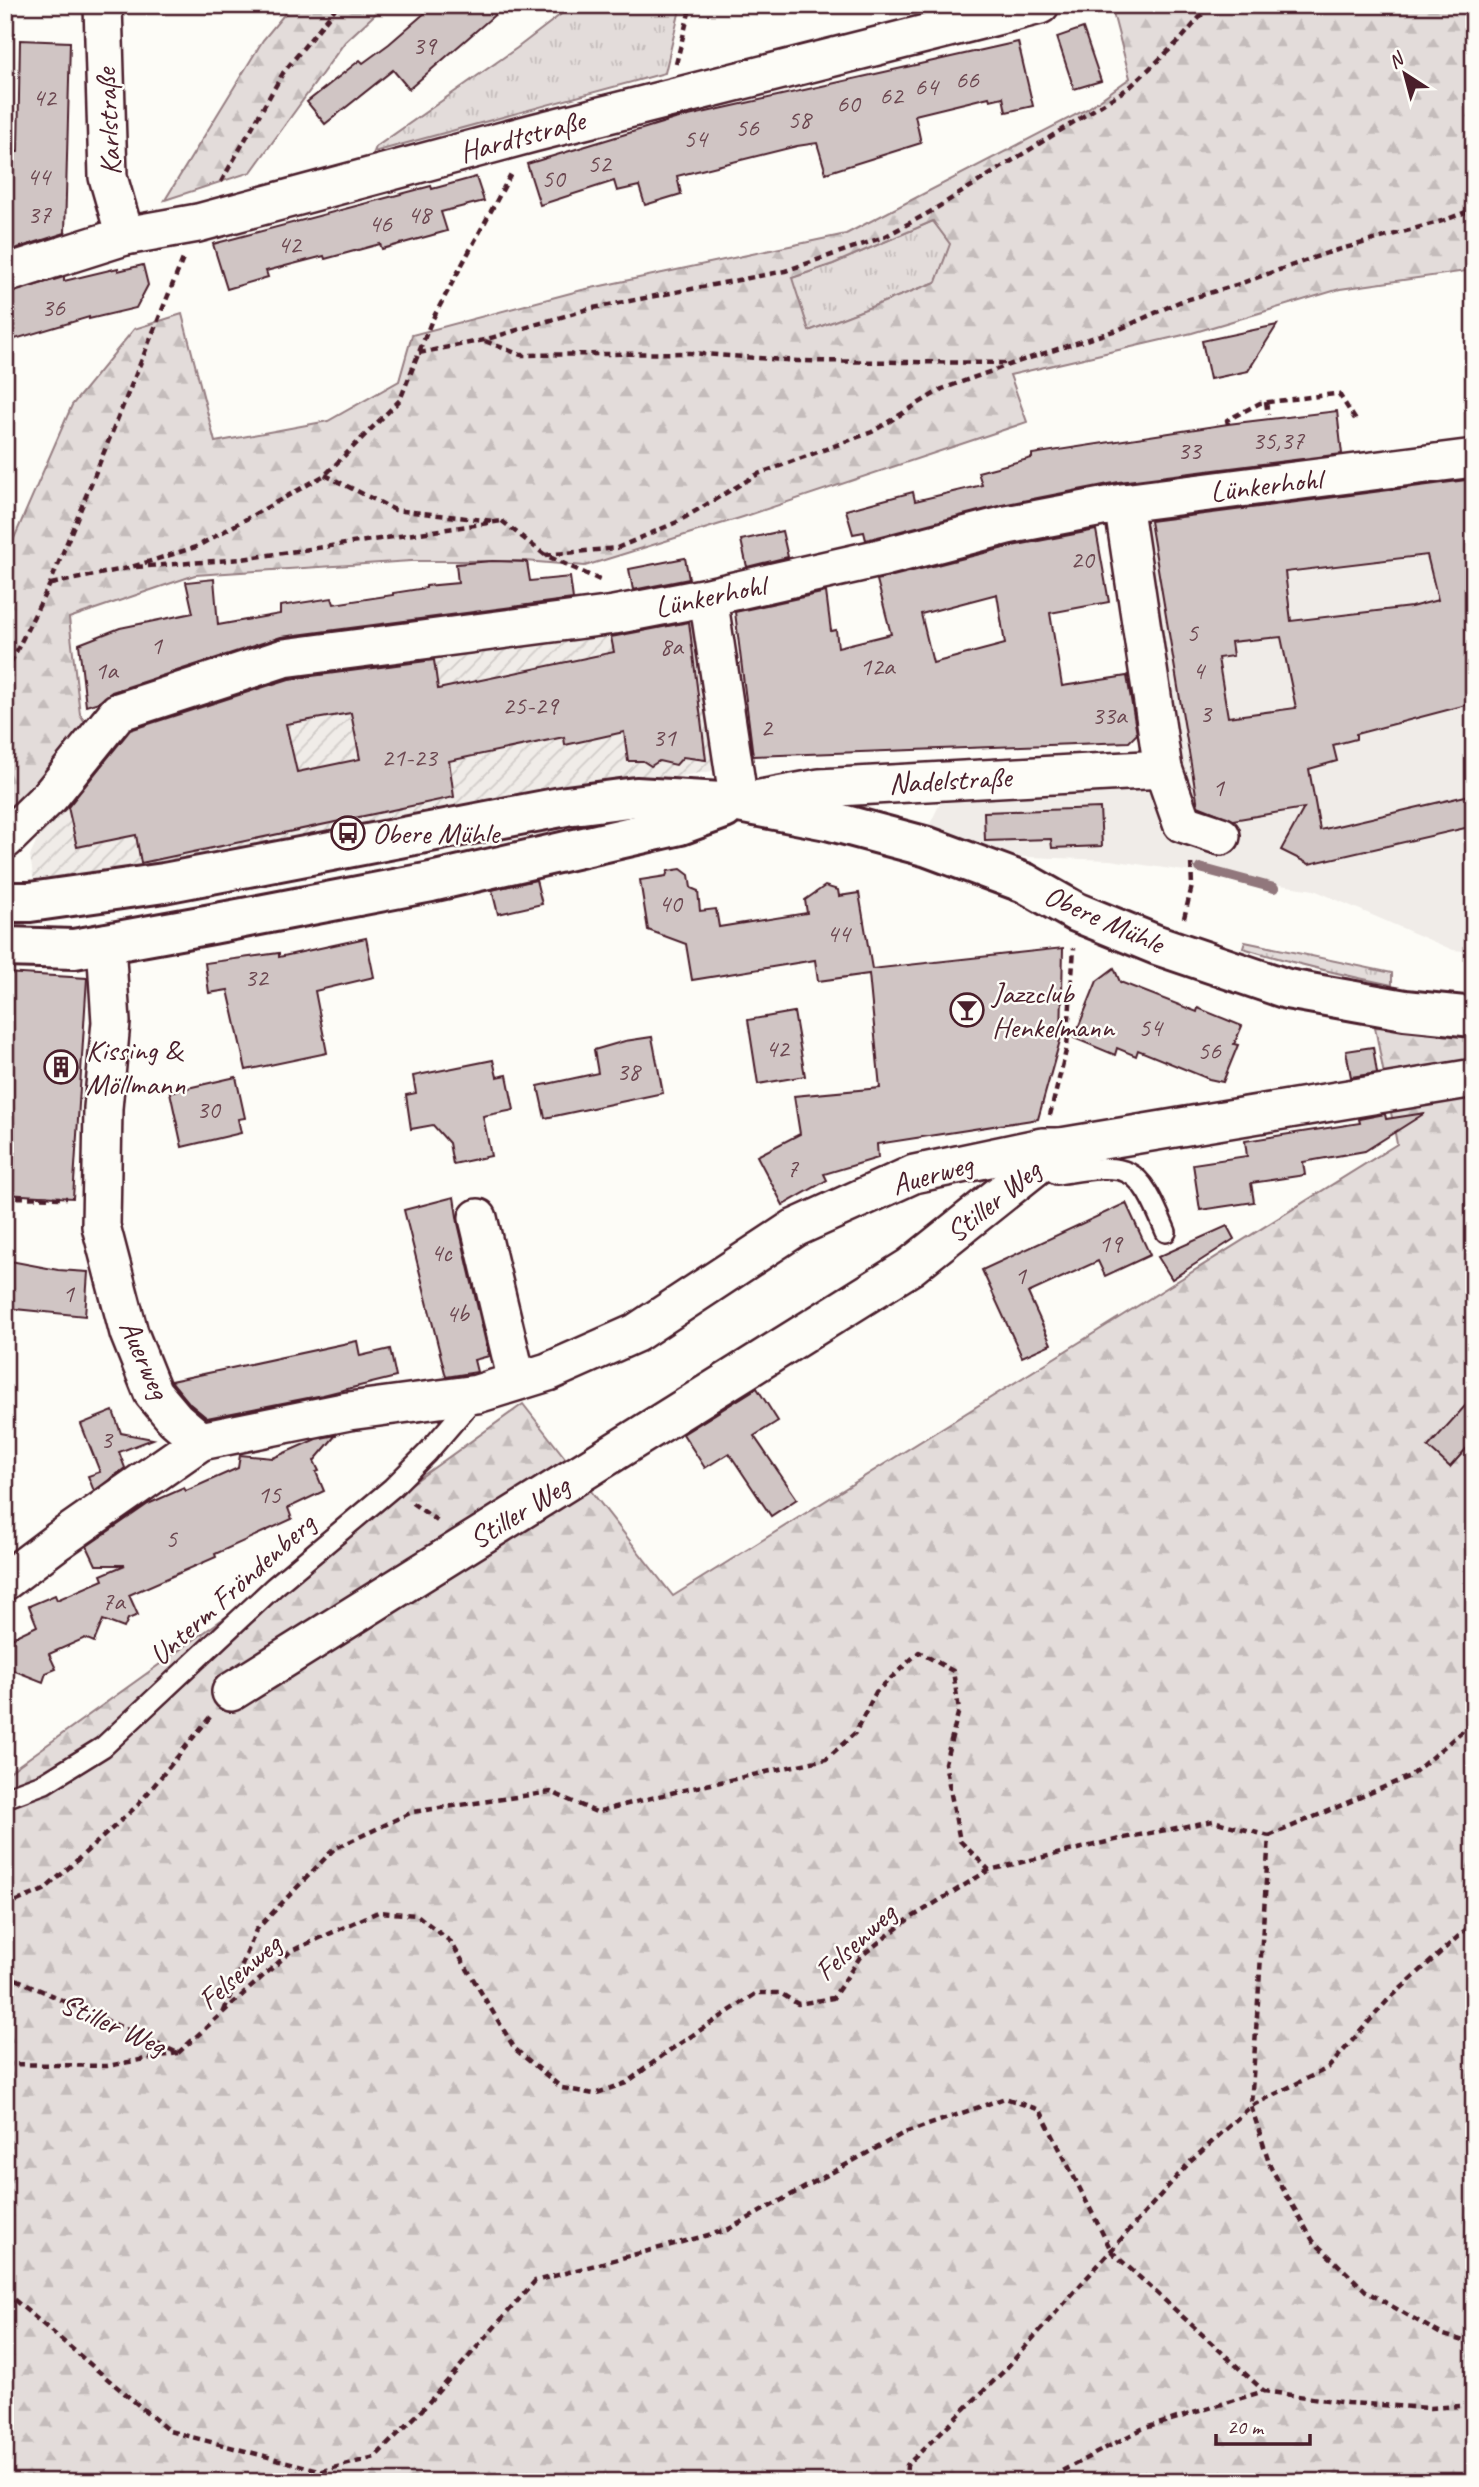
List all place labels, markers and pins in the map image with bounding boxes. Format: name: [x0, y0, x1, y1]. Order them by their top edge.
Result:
bus stop icon: Obere Mühle: [329, 814, 367, 852]
place label: Obere Mühle: [372, 814, 501, 852]
place label: Jazzclub Henkelmann: [990, 974, 1116, 1046]
bar icon: Jazzclub Henkelmann: [948, 991, 986, 1029]
place label: Kissing & Möllmann: [86, 1031, 186, 1103]
building icon: Kissing & Möllmann: [42, 1048, 80, 1086]

